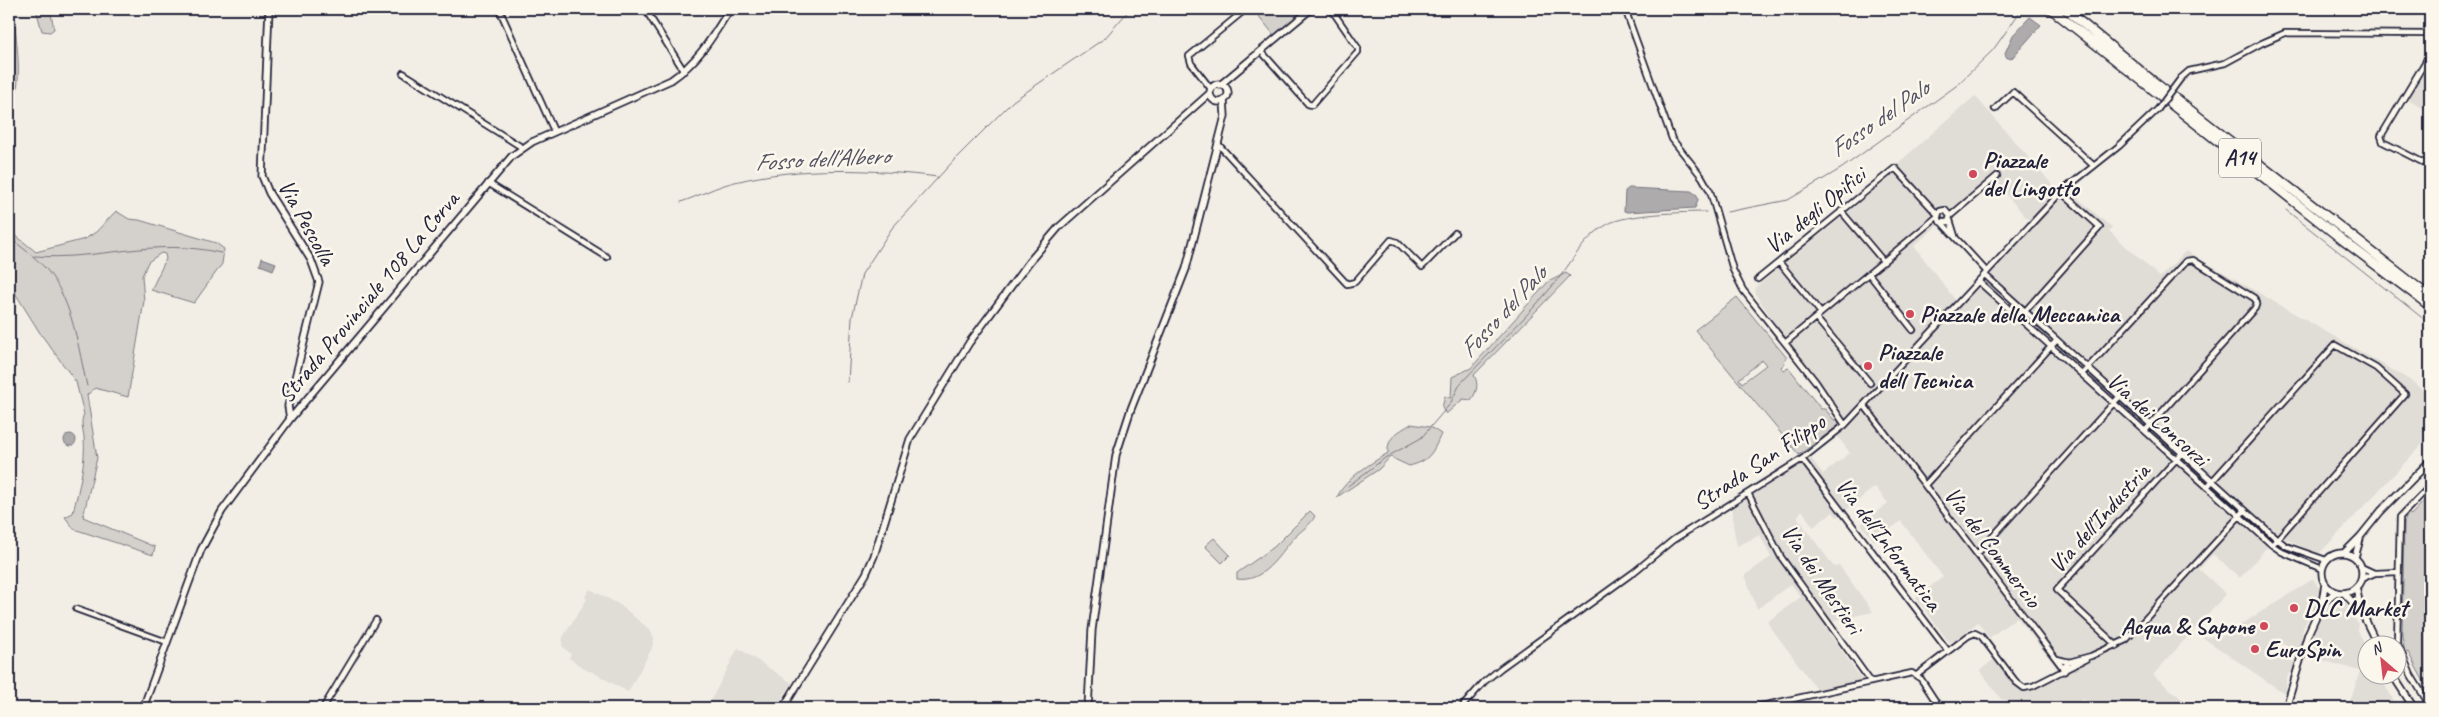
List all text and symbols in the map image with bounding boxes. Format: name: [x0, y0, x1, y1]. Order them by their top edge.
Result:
water label: Fosso del Palo: [1823, 71, 1938, 165]
road number: A14: [2219, 138, 2261, 178]
water label: Fosso dell'Albero: [754, 139, 894, 178]
place label: Piazzale del Lingotto: [1983, 145, 2081, 203]
street label: Via degli Opifici: [1758, 158, 1874, 260]
marker: Piazzale del Lingotto: [1967, 168, 1979, 180]
street label: Via Pescolla: [271, 174, 343, 271]
street label: Strada Provinciale 108 La Corva: [271, 183, 467, 409]
water label: Fosso del Palo: [1452, 256, 1557, 365]
place label: Piazzale della Meccanica: [1920, 299, 2122, 329]
marker: Piazzale della Meccanica: [1904, 308, 1916, 320]
place label: Piazzale dell Tecnica: [1878, 337, 1974, 395]
marker: Piazzale dell Tecnica: [1862, 360, 1874, 372]
street label: Via dei Consorzi: [2101, 365, 2217, 474]
street label: Strada San Filippo: [1687, 406, 1832, 517]
street label: Via dell'Industria: [2042, 455, 2158, 579]
street label: Via dell'Informatica: [1829, 471, 1950, 618]
street label: Via del Commercio: [1938, 481, 2049, 615]
street label: Via dei Mestieri: [1774, 518, 1871, 642]
place label: DLC Market: [2304, 593, 2411, 623]
marker: DLC Market: [2288, 602, 2300, 614]
place label: Acqua & Sapone: [2121, 611, 2256, 641]
marker: Acqua & Sapone: [2258, 620, 2270, 632]
place label: EuroSpin: [2265, 634, 2343, 664]
north arrow: [2356, 634, 2406, 684]
text: N: [2368, 638, 2386, 659]
marker: EuroSpin: [2249, 643, 2261, 655]

